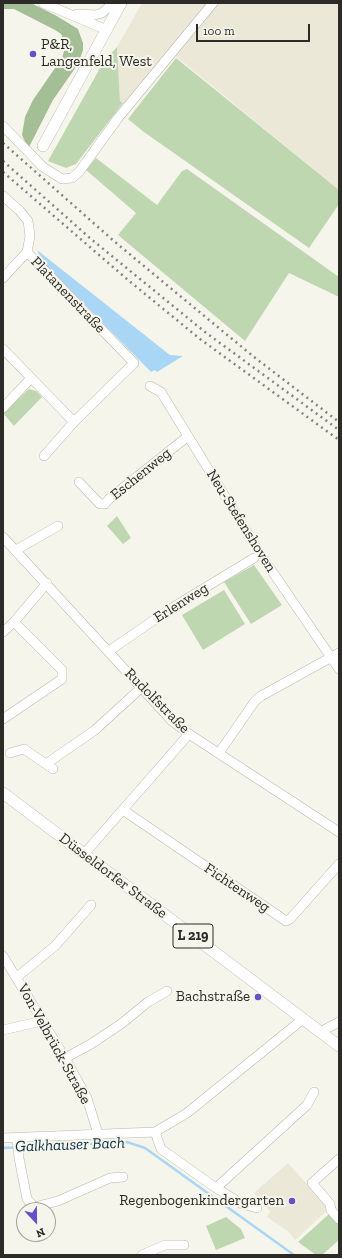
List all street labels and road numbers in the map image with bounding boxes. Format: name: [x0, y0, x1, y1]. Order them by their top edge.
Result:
street label: Platanenstraße: [27, 253, 109, 337]
street label: Eschenweg: [107, 444, 175, 504]
street label: Neu-Stefenshoven: [202, 466, 280, 576]
street label: Erlenweg: [150, 579, 212, 627]
street label: Rudolfstraße: [121, 665, 193, 737]
street label: Düsseldorfer Straße: [55, 829, 171, 923]
street label: Fichtenweg: [201, 859, 273, 917]
road number: L 219: [173, 924, 213, 948]
street label: Von-Velbrück-Straße: [13, 981, 95, 1107]

